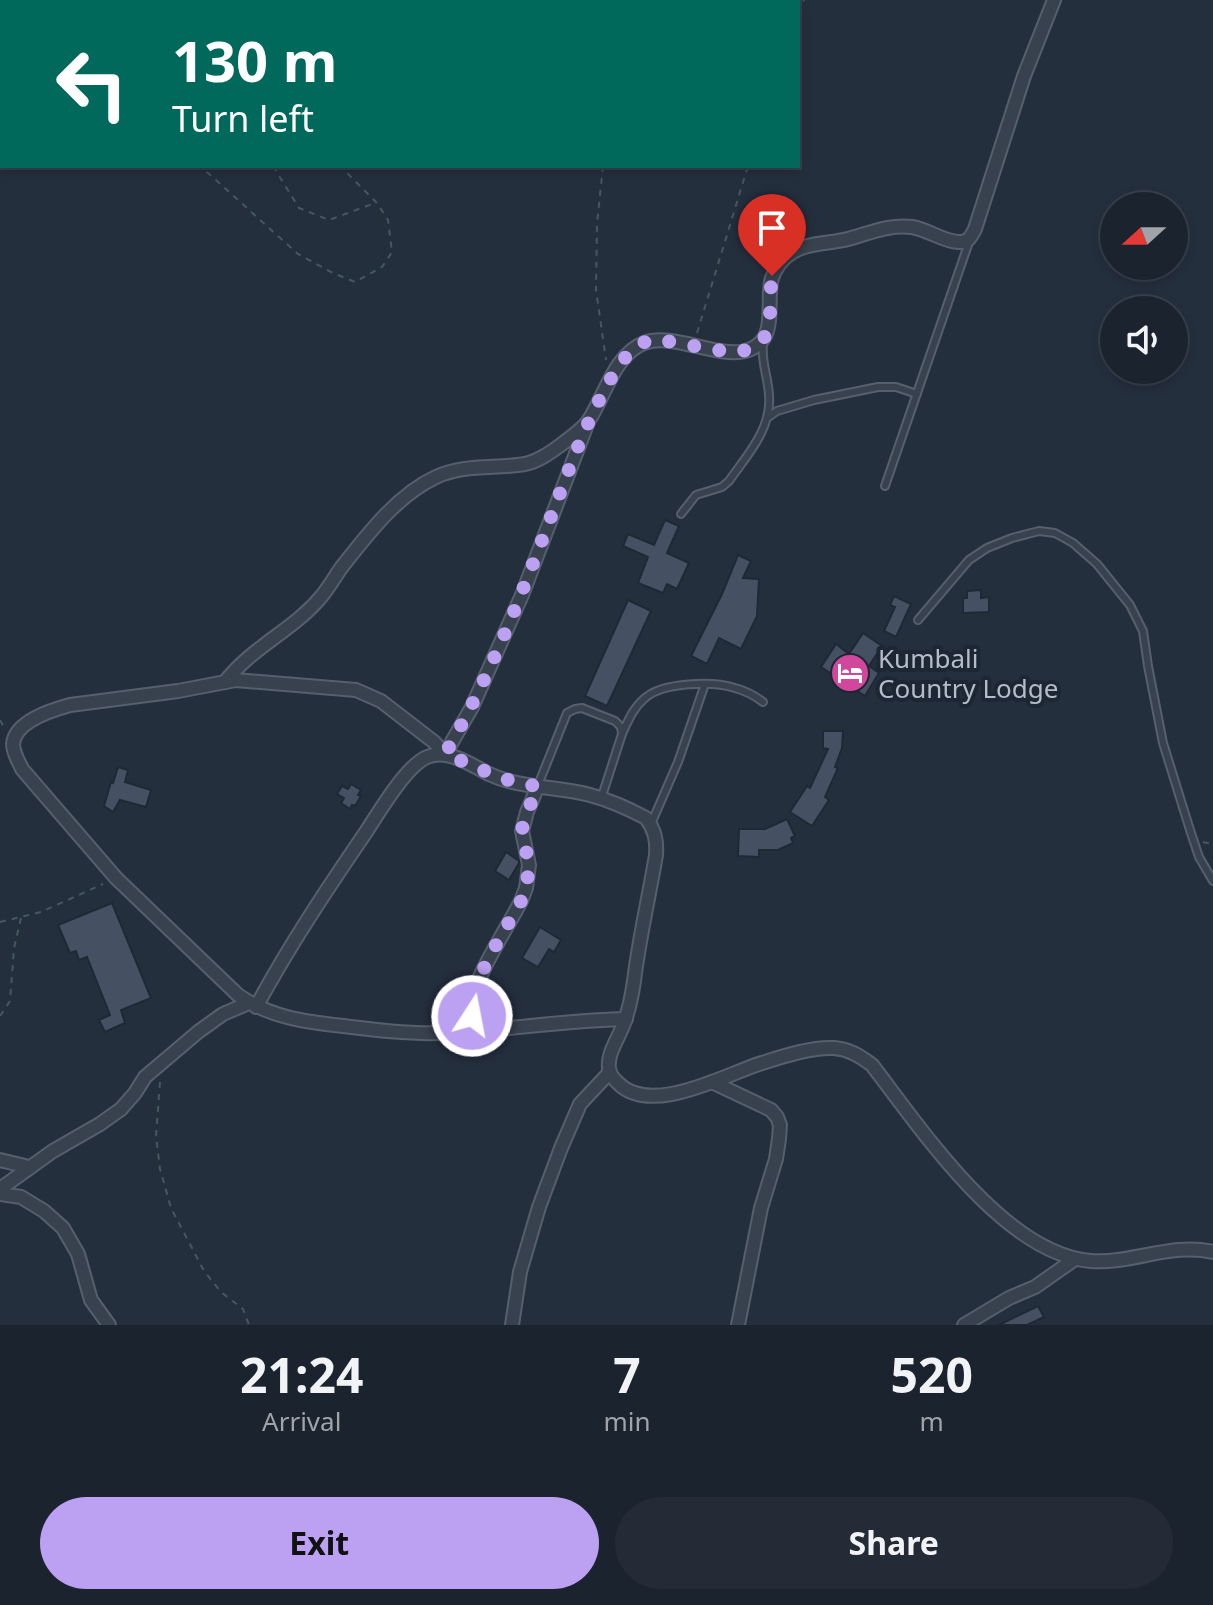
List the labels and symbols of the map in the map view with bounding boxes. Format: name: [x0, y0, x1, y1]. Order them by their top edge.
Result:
north arrow: [1100, 192, 1188, 280]
pin: [738, 194, 806, 276]
place label: Kumbali Country Lodge: [878, 640, 1058, 706]
hotel icon: Kumbali Country Lodge: [829, 652, 871, 694]
position arrow: [430, 974, 514, 1058]

